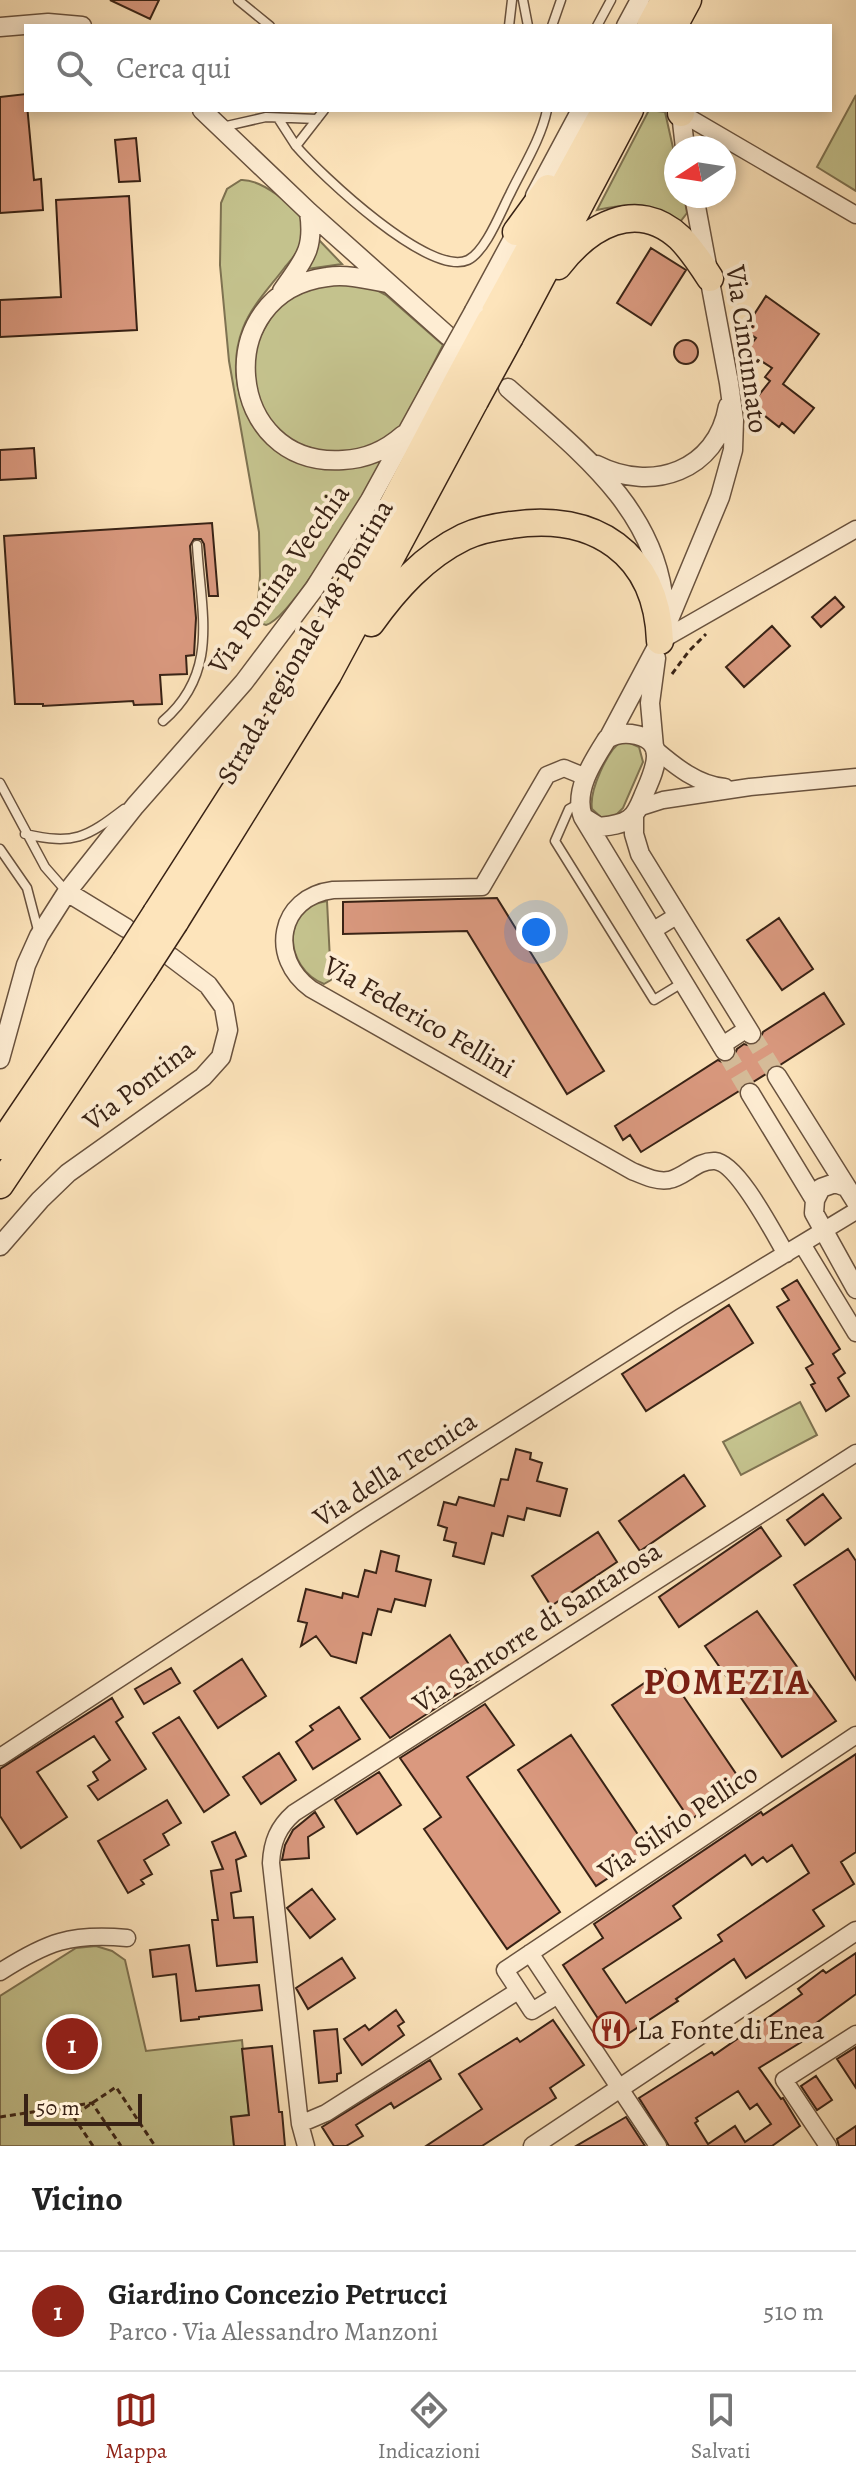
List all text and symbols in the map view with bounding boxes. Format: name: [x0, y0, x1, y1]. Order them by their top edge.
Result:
search box: [24, 24, 832, 112]
icon: search: [52, 46, 96, 90]
text: Cerca qui: [116, 48, 231, 88]
north arrow: [664, 136, 736, 208]
street label: Via Cincinnato: [716, 262, 778, 435]
street label: Via Pontina Vecchia: [199, 476, 359, 682]
street label: Strada regionale 148 Pontina: [208, 492, 402, 792]
your location: [516, 912, 556, 952]
street label: Via Federico Fellini: [315, 946, 522, 1087]
street label: Via Pontina: [74, 1030, 203, 1140]
street label: Via della Tecnica: [305, 1402, 484, 1537]
street label: Via Santorre di Santarosa: [404, 1532, 669, 1722]
district label: POMEZIA: [644, 1657, 810, 1706]
street label: Via Silvio Pellico: [590, 1754, 765, 1890]
restaurant icon: La Fonte di Enea: [592, 2011, 630, 2049]
place label: La Fonte di Enea: [637, 2011, 825, 2049]
pin: 1: [46, 2014, 98, 2074]
scale bar: [24, 2090, 142, 2126]
text: 50 m: [36, 2093, 80, 2123]
text: Vicino: [32, 2175, 123, 2222]
text: Giardino Concezio Petrucci: [108, 2274, 448, 2314]
text: 1: [53, 2294, 63, 2329]
text: 510 m: [763, 2294, 824, 2329]
text: Parco · Via Alessandro Manzoni: [108, 2314, 438, 2349]
tab: Mappa: [105, 2388, 167, 2466]
tab: Indicazioni: [378, 2388, 480, 2466]
tab: Salvati: [691, 2388, 751, 2466]

